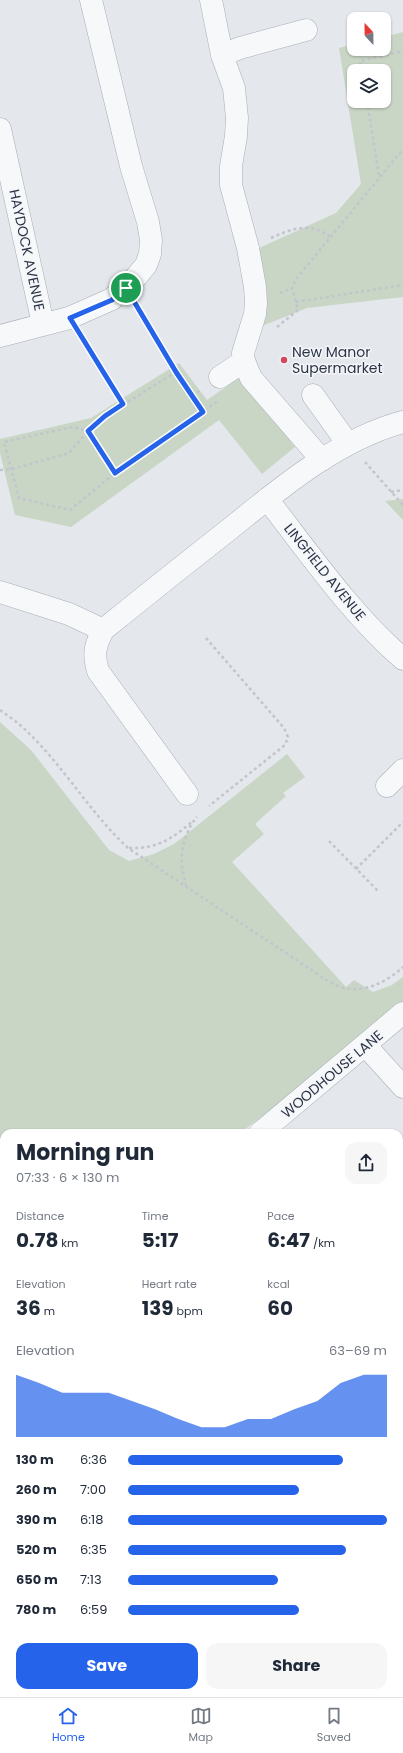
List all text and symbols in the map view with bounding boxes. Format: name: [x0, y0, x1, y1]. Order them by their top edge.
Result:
north arrow: [347, 12, 391, 56]
map controls: [347, 12, 391, 108]
button: layers: [347, 64, 391, 108]
street label: HAYDOCK AVENUE: [4, 187, 50, 313]
pin: [109, 271, 143, 305]
icon: arrive: [115, 277, 137, 299]
place label: New Manor Supermarket: [292, 342, 383, 378]
marker: New Manor Supermarket: [279, 355, 289, 365]
street label: LINGFIELD AVENUE: [279, 519, 371, 625]
street label: WOODHOUSE LANE: [277, 1025, 387, 1123]
text: Morning run: [16, 1137, 154, 1168]
button: share: [345, 1142, 387, 1184]
text: 07:33 · 6 × 130 m: [16, 1168, 119, 1187]
text: Distance: [16, 1208, 64, 1224]
text: Time: [142, 1208, 168, 1224]
text: Pace: [267, 1208, 295, 1224]
text: 0.78: [16, 1226, 58, 1254]
text: 5:17: [142, 1226, 179, 1254]
text: 6:47: [267, 1226, 310, 1254]
text: km: [58, 1235, 78, 1251]
text: /km: [310, 1235, 335, 1251]
text: Elevation: [16, 1276, 66, 1292]
text: Heart rate: [142, 1276, 197, 1292]
text: kcal: [267, 1276, 290, 1292]
text: 36: [16, 1294, 41, 1322]
text: 139: [142, 1294, 174, 1322]
text: 60: [267, 1294, 293, 1322]
text: m: [41, 1303, 55, 1319]
text: bpm: [174, 1303, 203, 1319]
text: Elevation: [16, 1341, 75, 1360]
text: 63–69 m: [329, 1341, 387, 1360]
text: 130 m: [16, 1450, 54, 1469]
text: 6:36: [80, 1450, 107, 1469]
text: 260 m: [16, 1480, 57, 1499]
text: 7:00: [80, 1480, 106, 1499]
text: 390 m: [16, 1510, 57, 1529]
text: 6:18: [80, 1510, 103, 1529]
text: 520 m: [16, 1540, 57, 1559]
text: 6:35: [80, 1540, 107, 1559]
text: 650 m: [16, 1570, 58, 1589]
text: 7:13: [80, 1570, 102, 1589]
text: 780 m: [16, 1600, 56, 1619]
text: 6:59: [80, 1600, 107, 1619]
button: Save: [16, 1643, 198, 1689]
button: Share: [206, 1643, 387, 1689]
tab: Home: [52, 1705, 85, 1746]
tab: Map: [189, 1705, 213, 1746]
tab: Saved: [317, 1705, 351, 1746]

